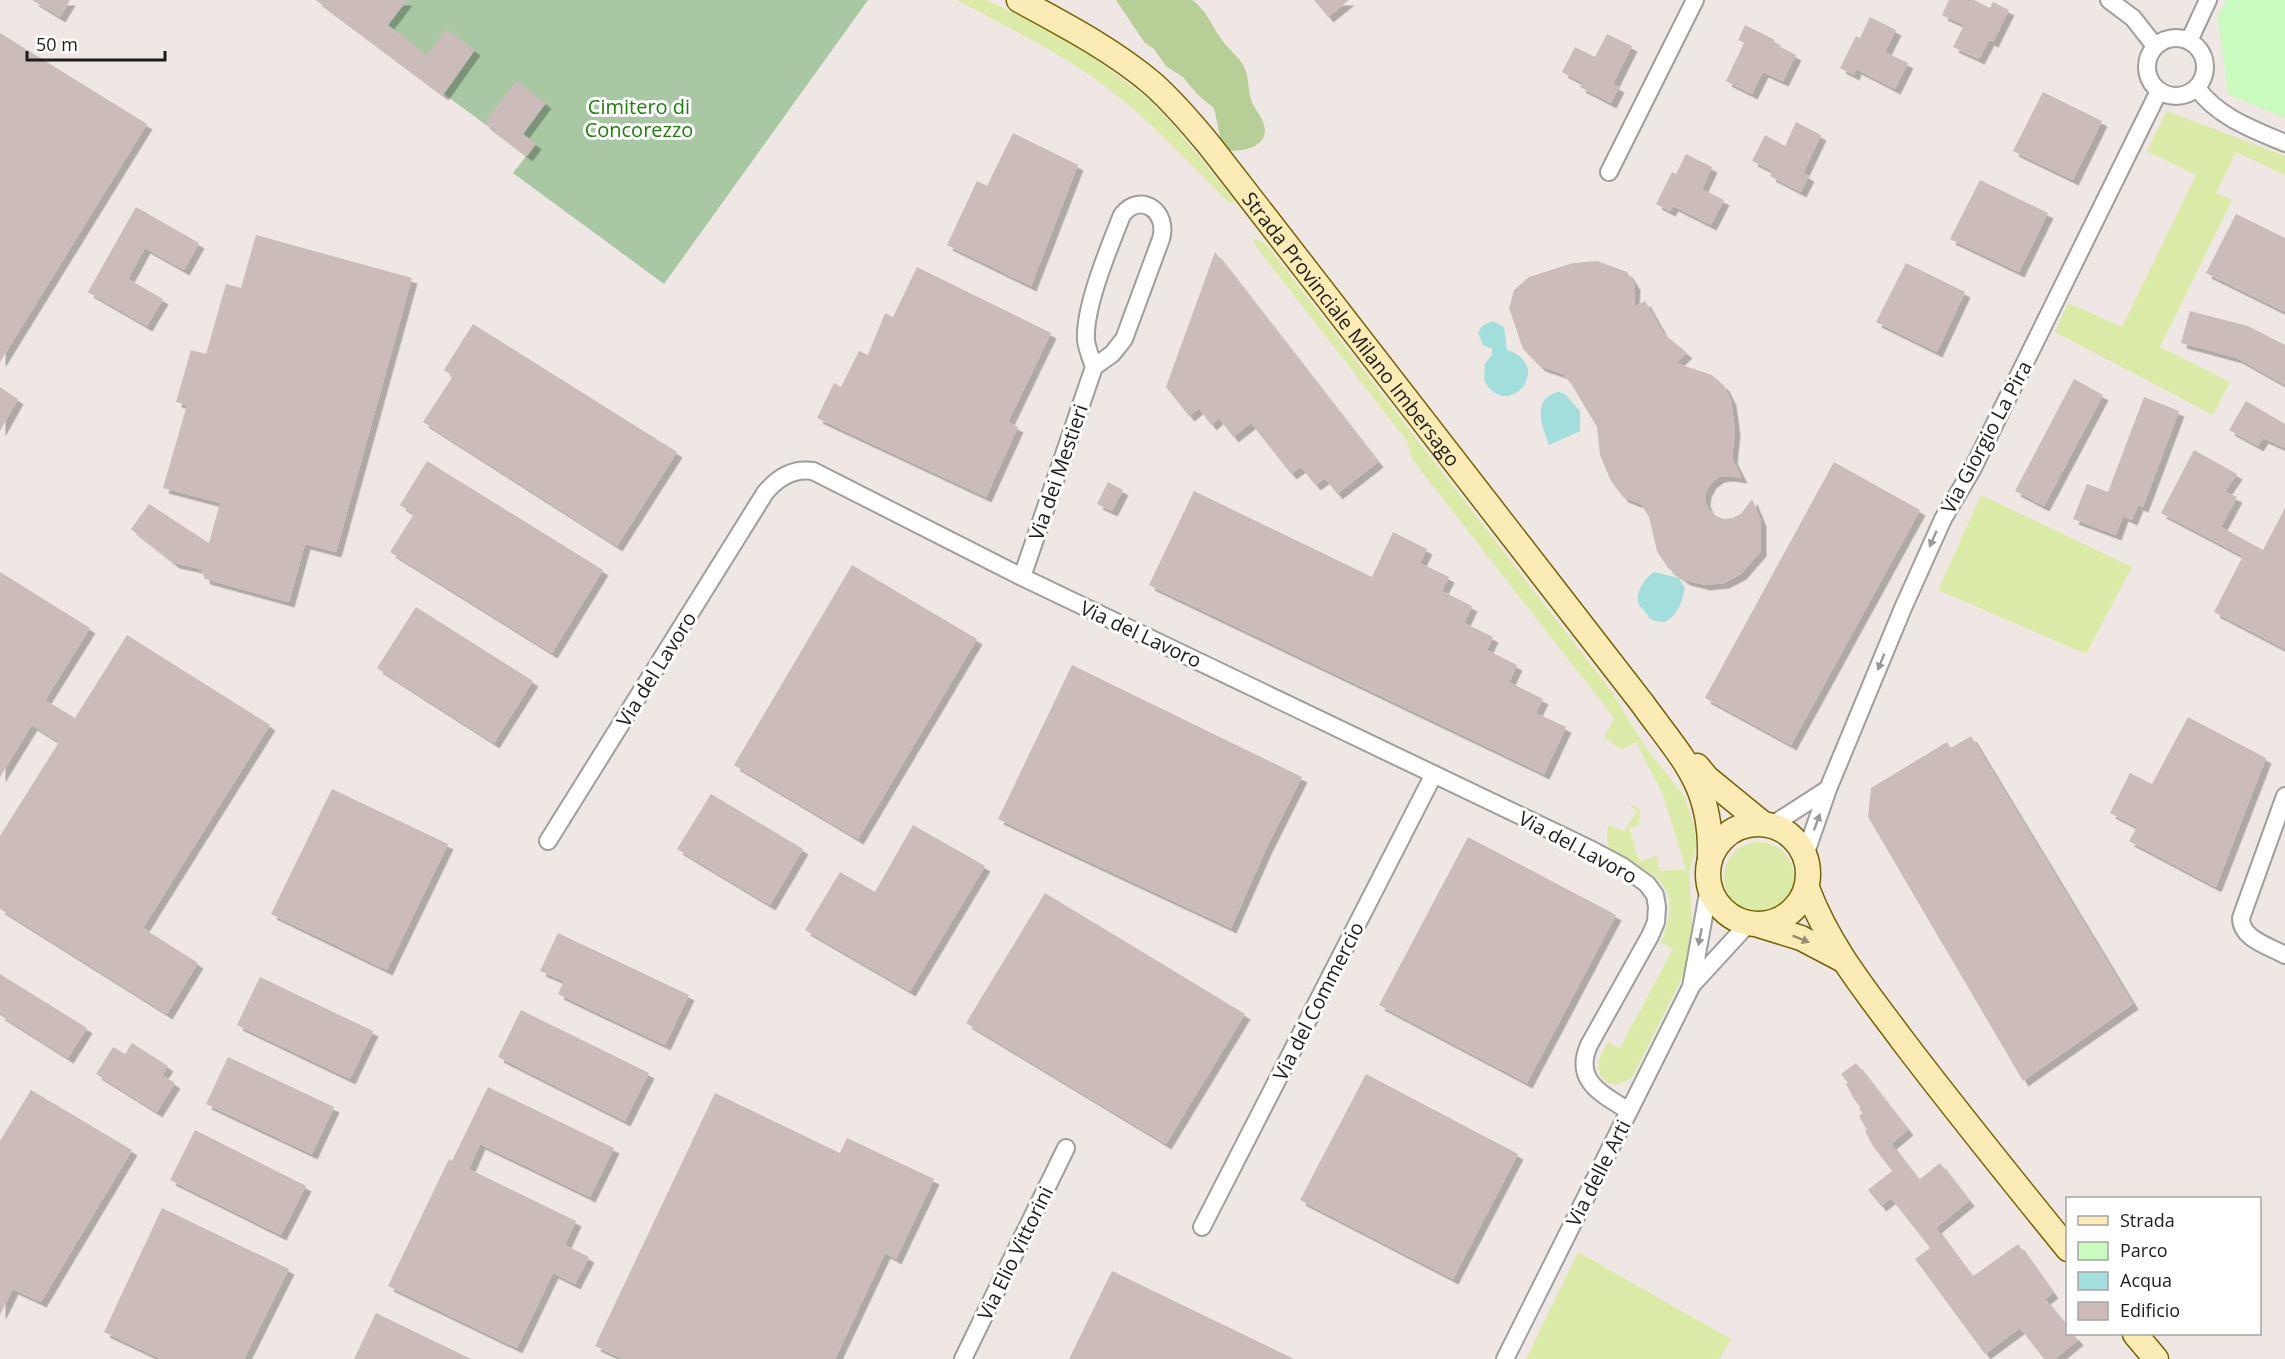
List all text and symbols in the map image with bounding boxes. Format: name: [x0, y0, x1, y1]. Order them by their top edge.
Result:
scale bar: [27, 24, 165, 62]
text: 50 m: [36, 32, 78, 56]
park label: Cimitero di Concorezzo: [585, 93, 693, 143]
street label: Strada Provinciale Milano Imbersago: [1237, 186, 1467, 472]
street label: Via Giorgio La Pira: [1934, 356, 2038, 518]
street label: Via dei Mestieri: [1022, 400, 1094, 544]
one-way arrow: [1929, 531, 1938, 548]
street label: Via del Lavoro: [1076, 594, 1206, 674]
street label: Via del Lavoro: [610, 606, 702, 732]
one-way arrow: [1876, 653, 1885, 671]
street label: Via del Lavoro: [1514, 804, 1642, 890]
one-way arrow: [1812, 813, 1822, 831]
street label: Via del Commercio: [1266, 917, 1370, 1085]
one-way arrow: [1695, 928, 1704, 947]
one-way arrow: [1793, 934, 1811, 944]
street label: Via delle Arti: [1560, 1115, 1636, 1231]
street label: Via Elio Vittorini: [971, 1182, 1059, 1324]
legend: [2066, 1197, 2261, 1335]
text: Strada: [2120, 1208, 2175, 1232]
text: Parco: [2120, 1238, 2168, 1262]
text: Acqua: [2120, 1268, 2172, 1292]
text: Edificio: [2120, 1298, 2180, 1322]

